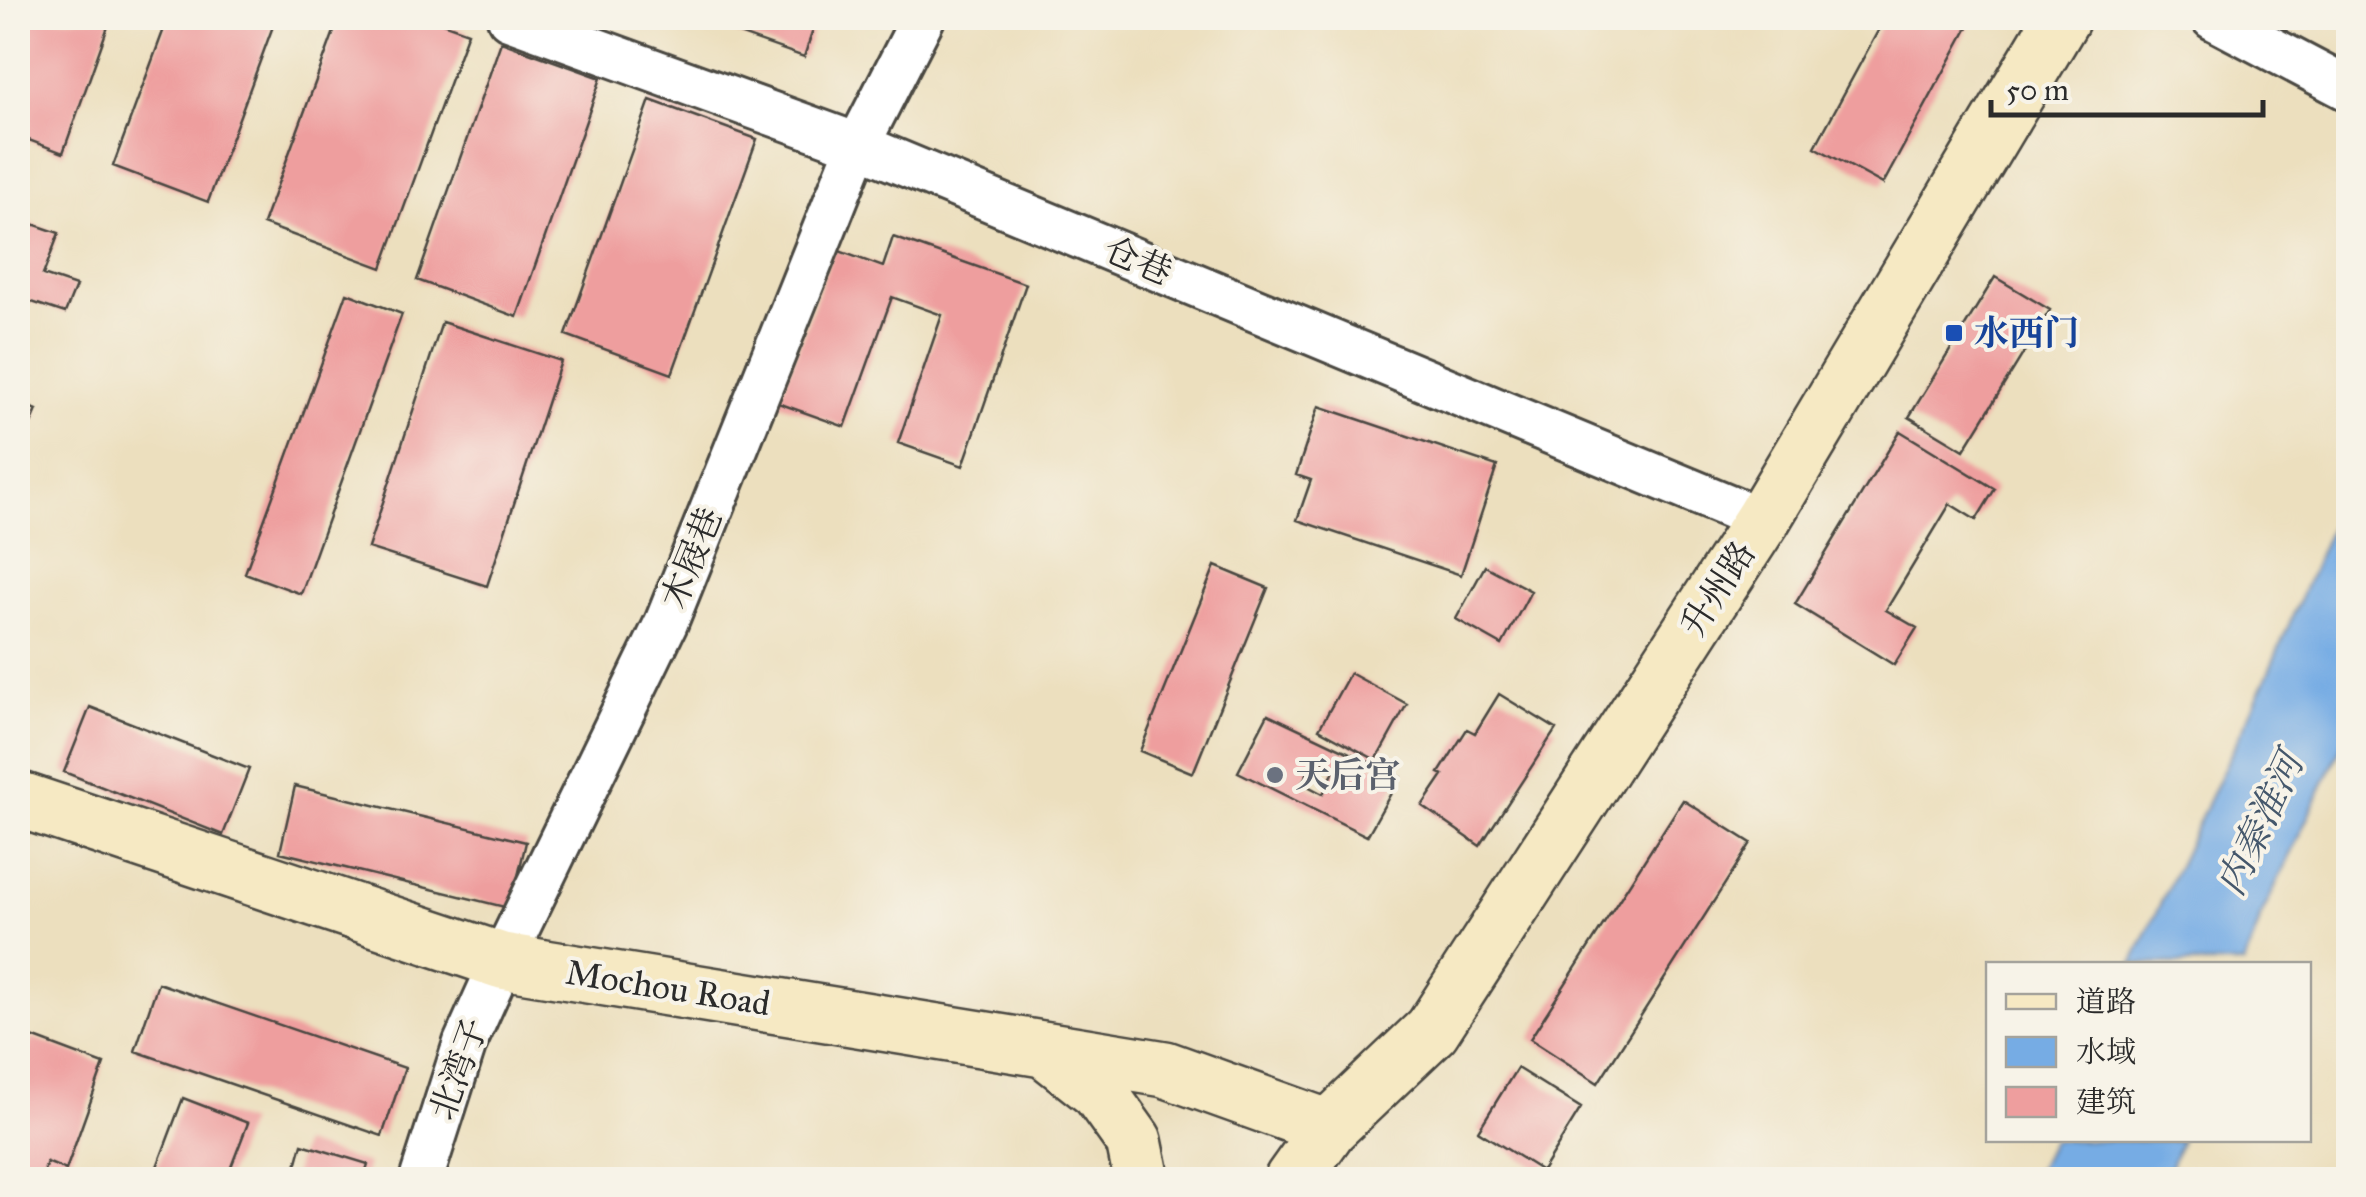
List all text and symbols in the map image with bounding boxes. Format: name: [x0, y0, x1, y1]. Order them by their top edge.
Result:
scale bar: [1991, 55, 2264, 117]
text: 50 m: [2006, 72, 2069, 108]
street label: 仓巷: [1097, 228, 1179, 294]
place label: 水西门: [1974, 312, 2079, 355]
marker: 水西门: [1943, 322, 1965, 344]
street label: 木屐巷: [652, 501, 732, 615]
street label: 升州路: [1671, 533, 1765, 645]
water label: 内秦淮河: [2207, 740, 2315, 903]
place label: 天后宫: [1295, 754, 1400, 797]
marker: 天后宫: [1264, 764, 1286, 786]
street label: Mochou Road: [563, 951, 774, 1025]
legend: [1986, 962, 2311, 1142]
text: 道路: [2076, 984, 2136, 1020]
street label: 北湾子: [421, 1012, 497, 1126]
text: 水域: [2076, 1034, 2136, 1070]
text: 建筑: [2076, 1084, 2136, 1120]

